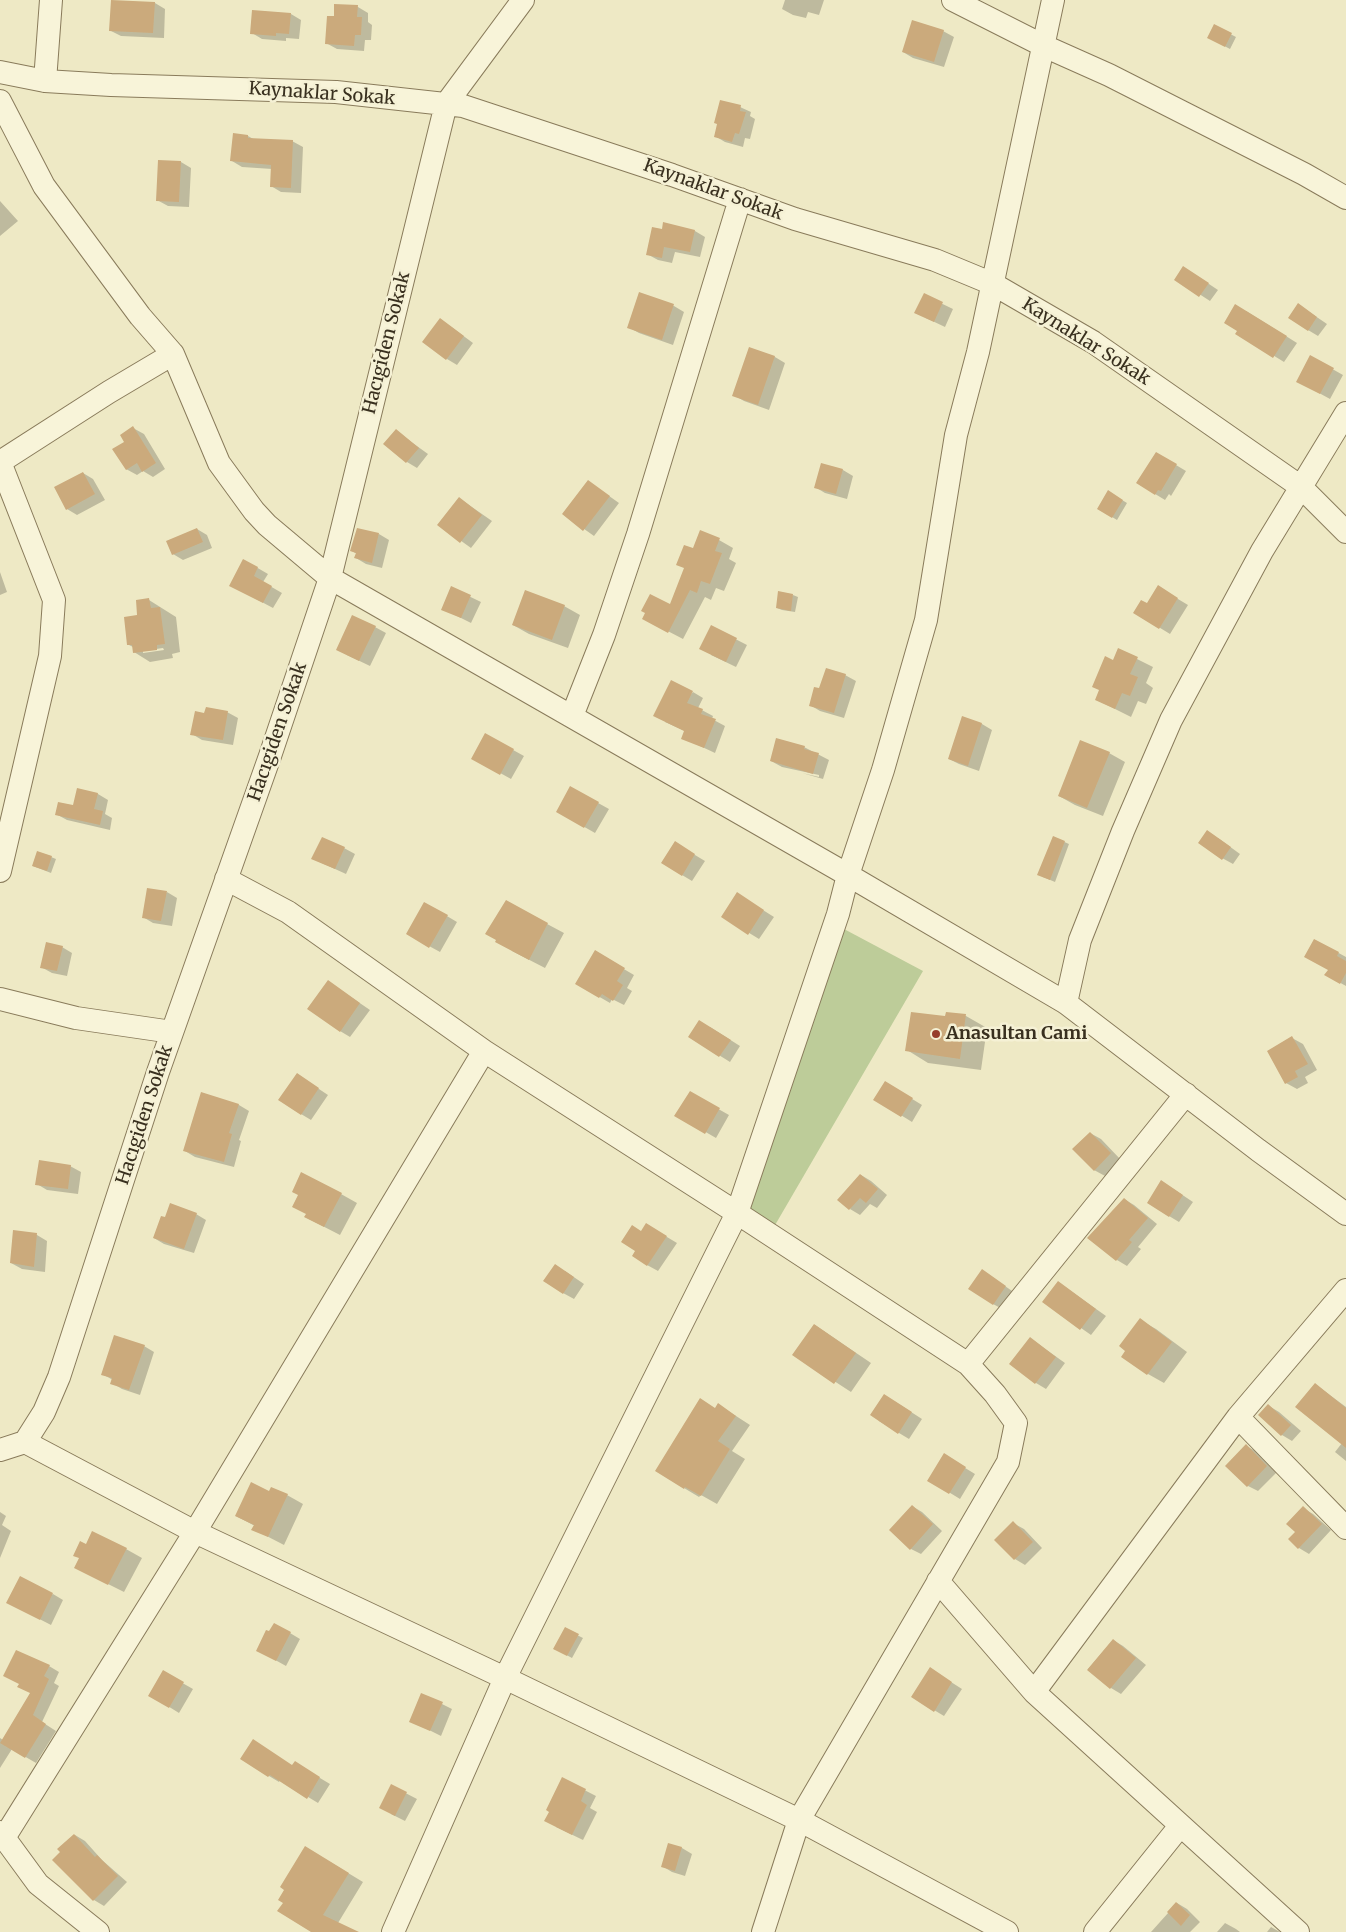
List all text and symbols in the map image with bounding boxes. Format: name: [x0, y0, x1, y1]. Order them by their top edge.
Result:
street label: Kaynaklar Sokak: [248, 78, 396, 110]
street label: Kaynaklar Sokak: [640, 155, 786, 225]
street label: Hacıgiden Sokak: [359, 270, 415, 416]
street label: Kaynaklar Sokak: [1018, 294, 1154, 390]
street label: Hacıgiden Sokak: [244, 660, 312, 804]
place label: Anasultan Cami: [946, 1023, 1087, 1045]
marker: Anasultan Cami: [930, 1028, 942, 1040]
street label: Hacıgiden Sokak: [112, 1042, 178, 1188]

